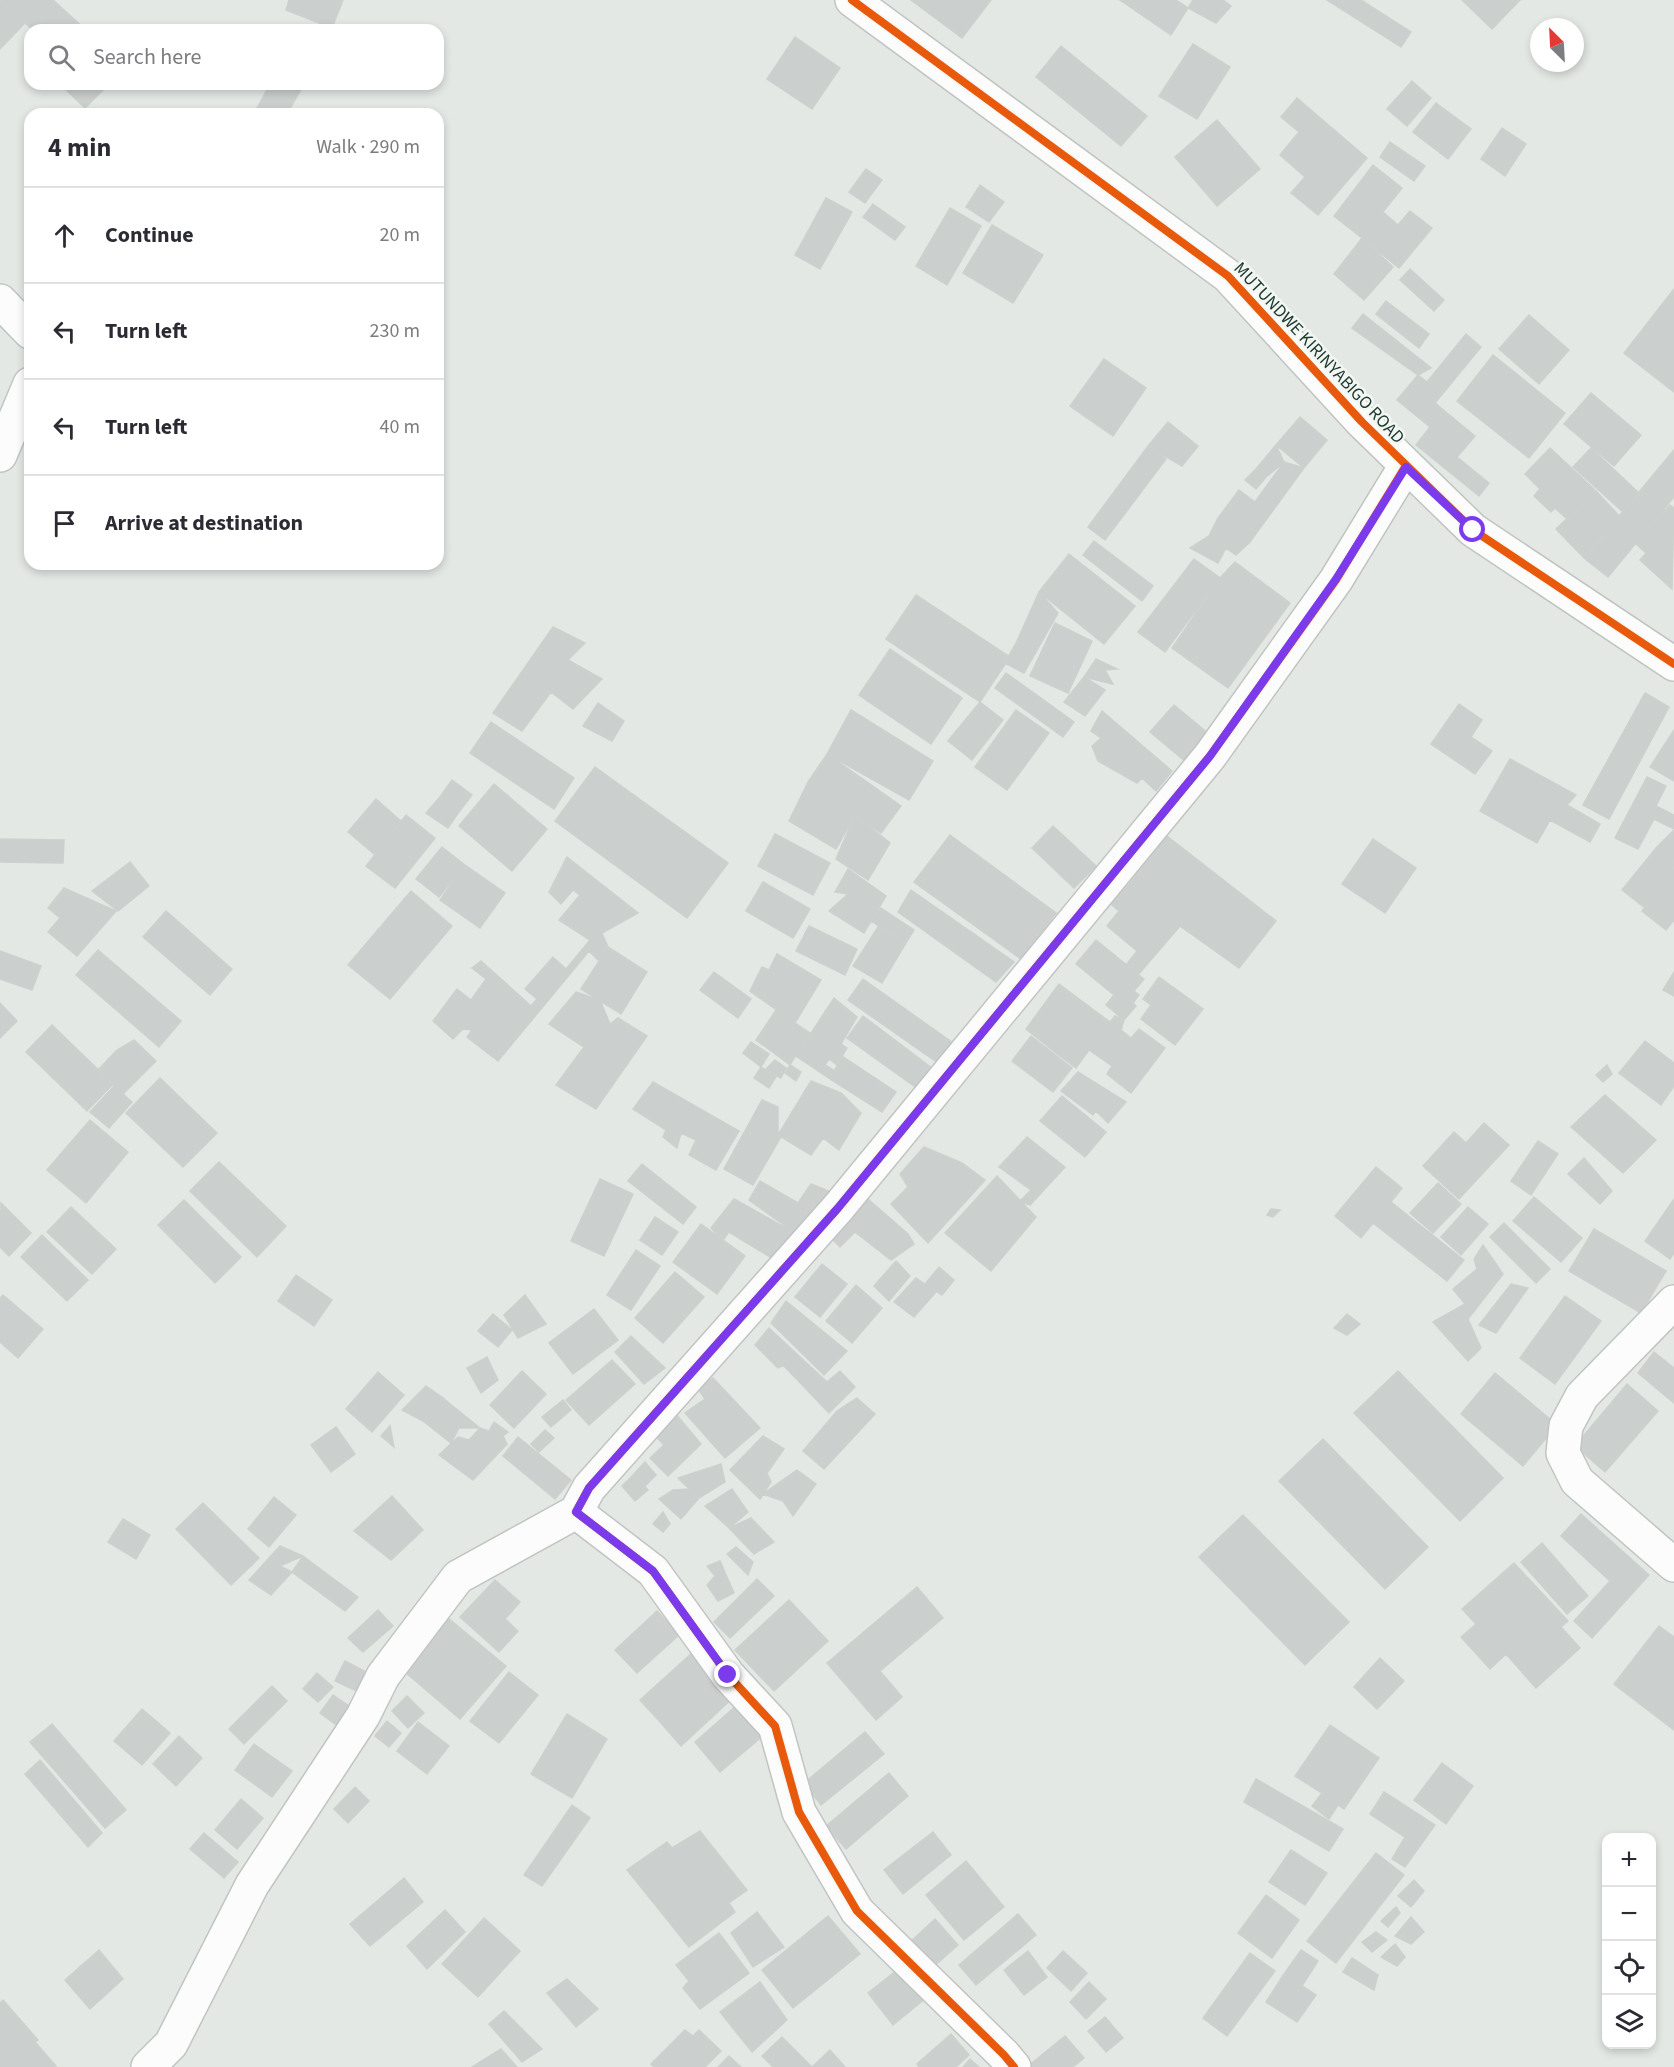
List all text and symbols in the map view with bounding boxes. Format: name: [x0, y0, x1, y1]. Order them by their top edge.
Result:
north arrow: [1530, 18, 1584, 72]
search box: [24, 24, 444, 90]
icon: search: [45, 41, 78, 74]
text: Search here: [93, 41, 201, 73]
text: 4 min: [48, 129, 111, 166]
text: Walk · 290 m: [316, 133, 420, 161]
icon: ahead: [48, 219, 81, 252]
text: Continue: [105, 219, 194, 251]
text: 20 m: [380, 221, 420, 249]
street label: MUTUNDWE KIRINYABIGO ROAD: [1228, 257, 1410, 449]
icon: left: [48, 315, 81, 348]
text: Turn left: [105, 315, 187, 347]
text: 230 m: [370, 317, 420, 345]
icon: left: [48, 411, 81, 444]
text: Turn left: [105, 411, 187, 443]
text: 40 m: [380, 413, 420, 441]
icon: arrive: [48, 507, 81, 540]
text: Arrive at destination: [105, 507, 303, 539]
route start: [1459, 516, 1485, 542]
route end: [714, 1661, 740, 1687]
map controls: [1602, 1833, 1656, 2049]
button: +: [1602, 1833, 1656, 1887]
button: −: [1602, 1887, 1656, 1941]
button: locate: [1602, 1941, 1656, 1995]
button: layers: [1602, 1995, 1656, 2049]

